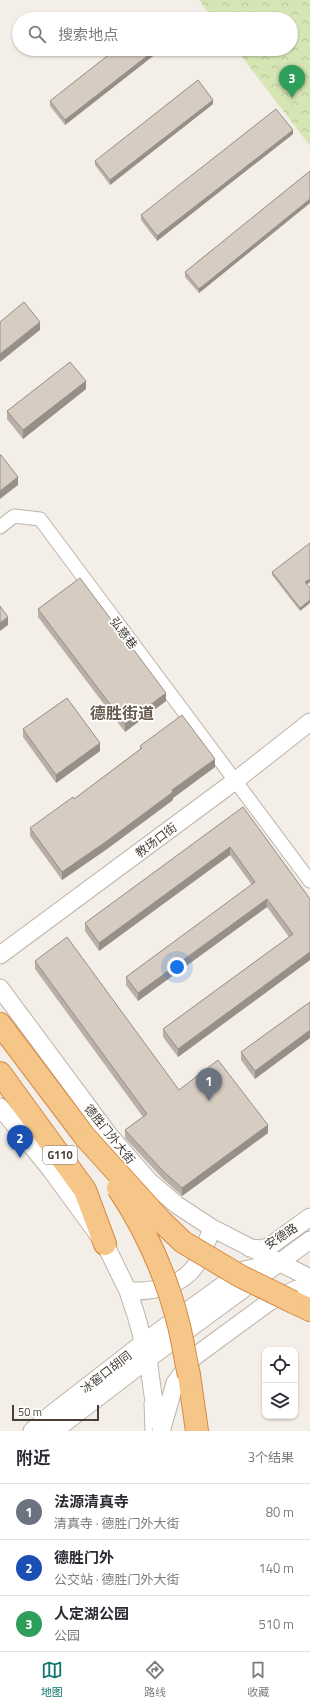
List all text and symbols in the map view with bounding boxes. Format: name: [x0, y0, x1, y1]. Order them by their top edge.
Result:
search box: [12, 12, 298, 56]
icon: search: [26, 23, 48, 45]
text: 搜索地点: [58, 23, 118, 46]
pin: 3: [279, 65, 305, 98]
street label: 弘慈巷: [106, 613, 142, 653]
district label: 德胜街道: [90, 701, 154, 725]
street label: 教场口街: [131, 818, 181, 862]
your location: [167, 957, 187, 977]
pin: 1: [196, 1068, 222, 1101]
street label: 德胜门外大街: [80, 1100, 140, 1168]
pin: 2: [7, 1125, 33, 1158]
road number: G110: [43, 1146, 77, 1164]
street label: 安德路: [261, 1218, 301, 1254]
street label: 冰窖口胡同: [77, 1346, 135, 1398]
map controls: [262, 1347, 298, 1419]
button: locate: [262, 1347, 298, 1383]
button: layers: [262, 1383, 298, 1419]
scale bar: [12, 1403, 99, 1422]
text: 50 m: [18, 1404, 42, 1420]
text: 附近: [16, 1445, 50, 1471]
text: 3个结果: [248, 1447, 294, 1467]
text: 法源清真寺: [54, 1490, 129, 1513]
text: 1: [25, 1502, 33, 1522]
text: 80 m: [266, 1502, 294, 1522]
text: 清真寺 · 德胜门外大街: [54, 1513, 180, 1533]
text: 德胜门外: [54, 1546, 114, 1569]
text: 2: [25, 1558, 33, 1578]
text: 140 m: [258, 1558, 294, 1578]
text: 公交站 · 德胜门外大街: [54, 1569, 180, 1589]
text: 人定湖公园: [54, 1602, 129, 1625]
text: 3: [25, 1614, 33, 1634]
text: 510 m: [258, 1614, 294, 1634]
text: 公园: [54, 1625, 80, 1645]
tab: 地图: [41, 1659, 63, 1700]
tab: 路线: [144, 1659, 166, 1700]
tab: 收藏: [247, 1659, 269, 1700]

